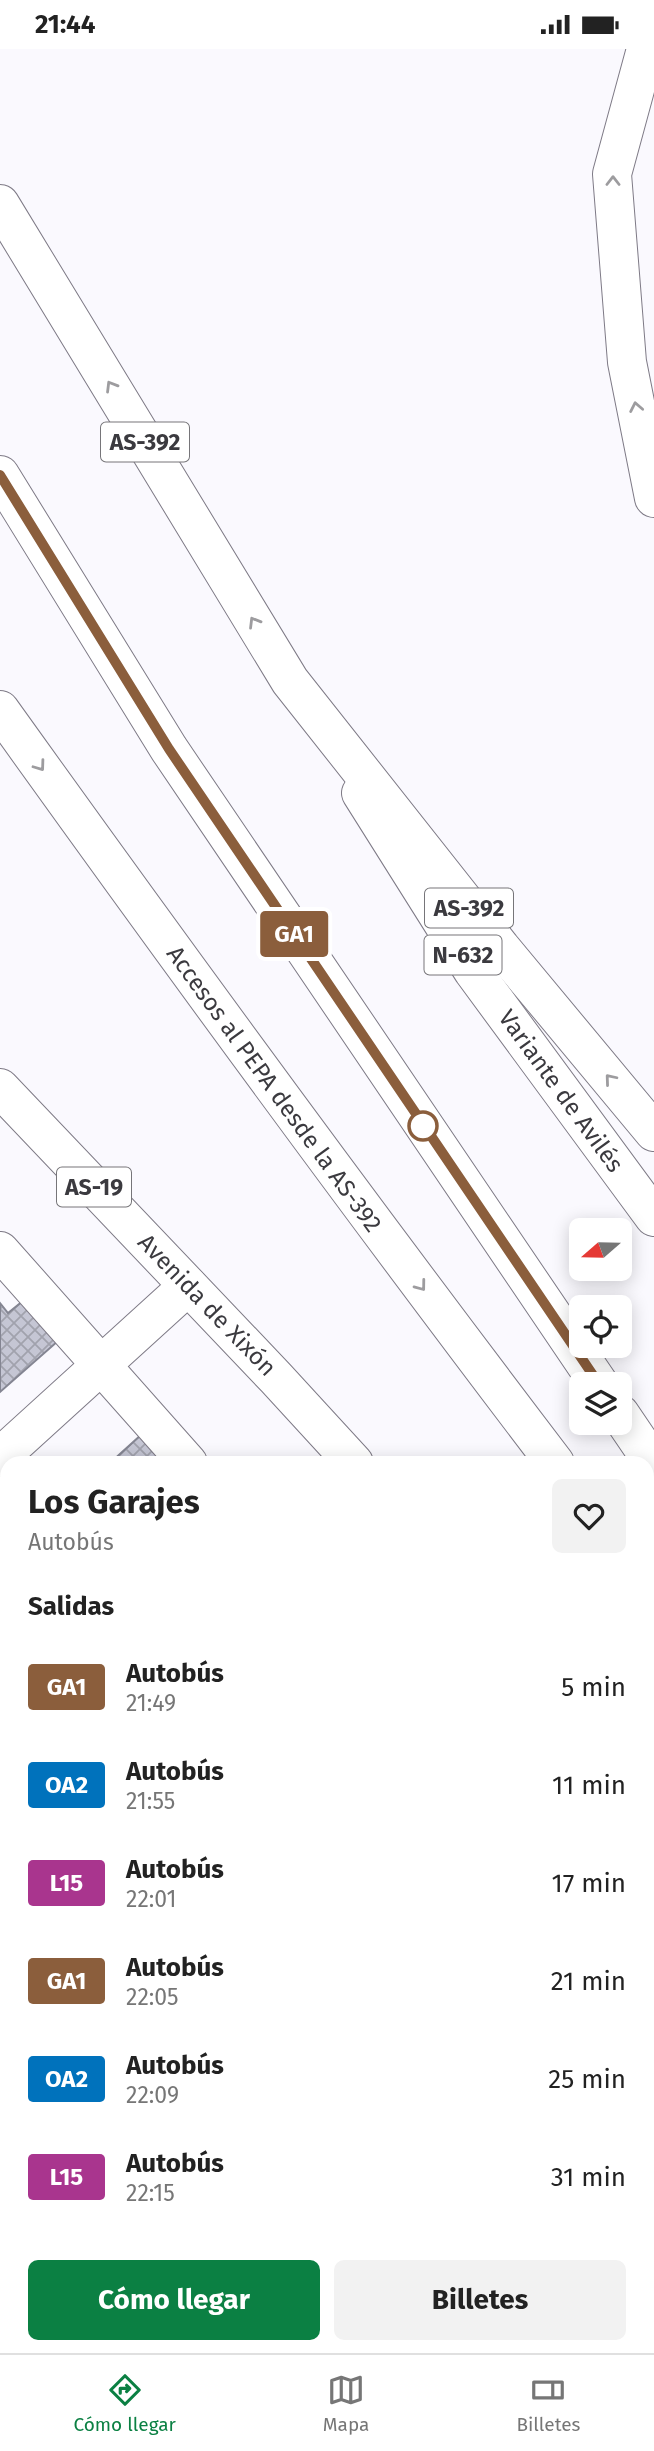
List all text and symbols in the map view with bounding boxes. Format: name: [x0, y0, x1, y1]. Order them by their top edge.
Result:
text: 21:44: [35, 9, 95, 40]
one-way arrow: [605, 175, 621, 186]
one-way arrow: [106, 381, 119, 394]
one-way arrow: [629, 401, 644, 413]
road number: AS-392: [101, 423, 189, 461]
one-way arrow: [250, 617, 263, 630]
one-way arrow: [32, 758, 44, 771]
road number: AS-392: [425, 888, 513, 927]
line badge: GA1: [254, 911, 334, 957]
text: GA1: [274, 920, 314, 948]
road number: N-632: [424, 935, 502, 974]
street label: Accesos al PEPA desde la AS-392: [161, 941, 387, 1237]
street label: Variante de Avilés: [493, 1004, 629, 1178]
one-way arrow: [606, 1075, 618, 1088]
unlabelled marker: [408, 1111, 438, 1141]
road number: AS-19: [57, 1168, 131, 1207]
north arrow: [569, 1218, 632, 1281]
map controls: [569, 1218, 632, 1435]
street label: Avenida de Xixón: [132, 1228, 282, 1382]
one-way arrow: [412, 1278, 425, 1291]
button: locate: [569, 1295, 632, 1358]
button: layers: [569, 1372, 632, 1435]
button: heart: [552, 1479, 626, 1553]
text: Los Garajes: [28, 1482, 200, 1522]
text: Autobús: [28, 1528, 114, 1556]
text: Salidas: [28, 1591, 114, 1622]
text: Autobús: [126, 1658, 224, 1689]
text: 5 min: [561, 1672, 626, 1703]
text: GA1: [47, 1673, 86, 1701]
text: 21:49: [126, 1689, 176, 1717]
text: Autobús: [126, 1756, 224, 1787]
text: 11 min: [552, 1770, 626, 1801]
text: OA2: [45, 1771, 88, 1799]
text: 21:55: [126, 1787, 175, 1815]
text: Autobús: [126, 1854, 224, 1885]
text: 17 min: [551, 1868, 626, 1899]
text: L15: [50, 1869, 83, 1897]
text: 22:01: [126, 1885, 177, 1913]
text: Autobús: [126, 1952, 224, 1983]
text: 21 min: [551, 1966, 626, 1997]
text: GA1: [47, 1967, 86, 1995]
text: 22:05: [126, 1983, 179, 2011]
text: Autobús: [126, 2050, 224, 2081]
text: 25 min: [548, 2064, 626, 2095]
text: OA2: [45, 2065, 88, 2093]
text: 22:09: [126, 2081, 179, 2109]
text: Autobús: [126, 2148, 224, 2179]
text: 31 min: [551, 2162, 626, 2193]
text: L15: [50, 2163, 83, 2191]
text: 22:15: [126, 2179, 175, 2207]
button: Cómo llegar: [28, 2260, 320, 2340]
button: Billetes: [334, 2260, 626, 2340]
tab: Cómo llegar: [73, 2371, 176, 2436]
tab: Mapa: [323, 2371, 369, 2436]
tab: Billetes: [516, 2371, 580, 2436]

